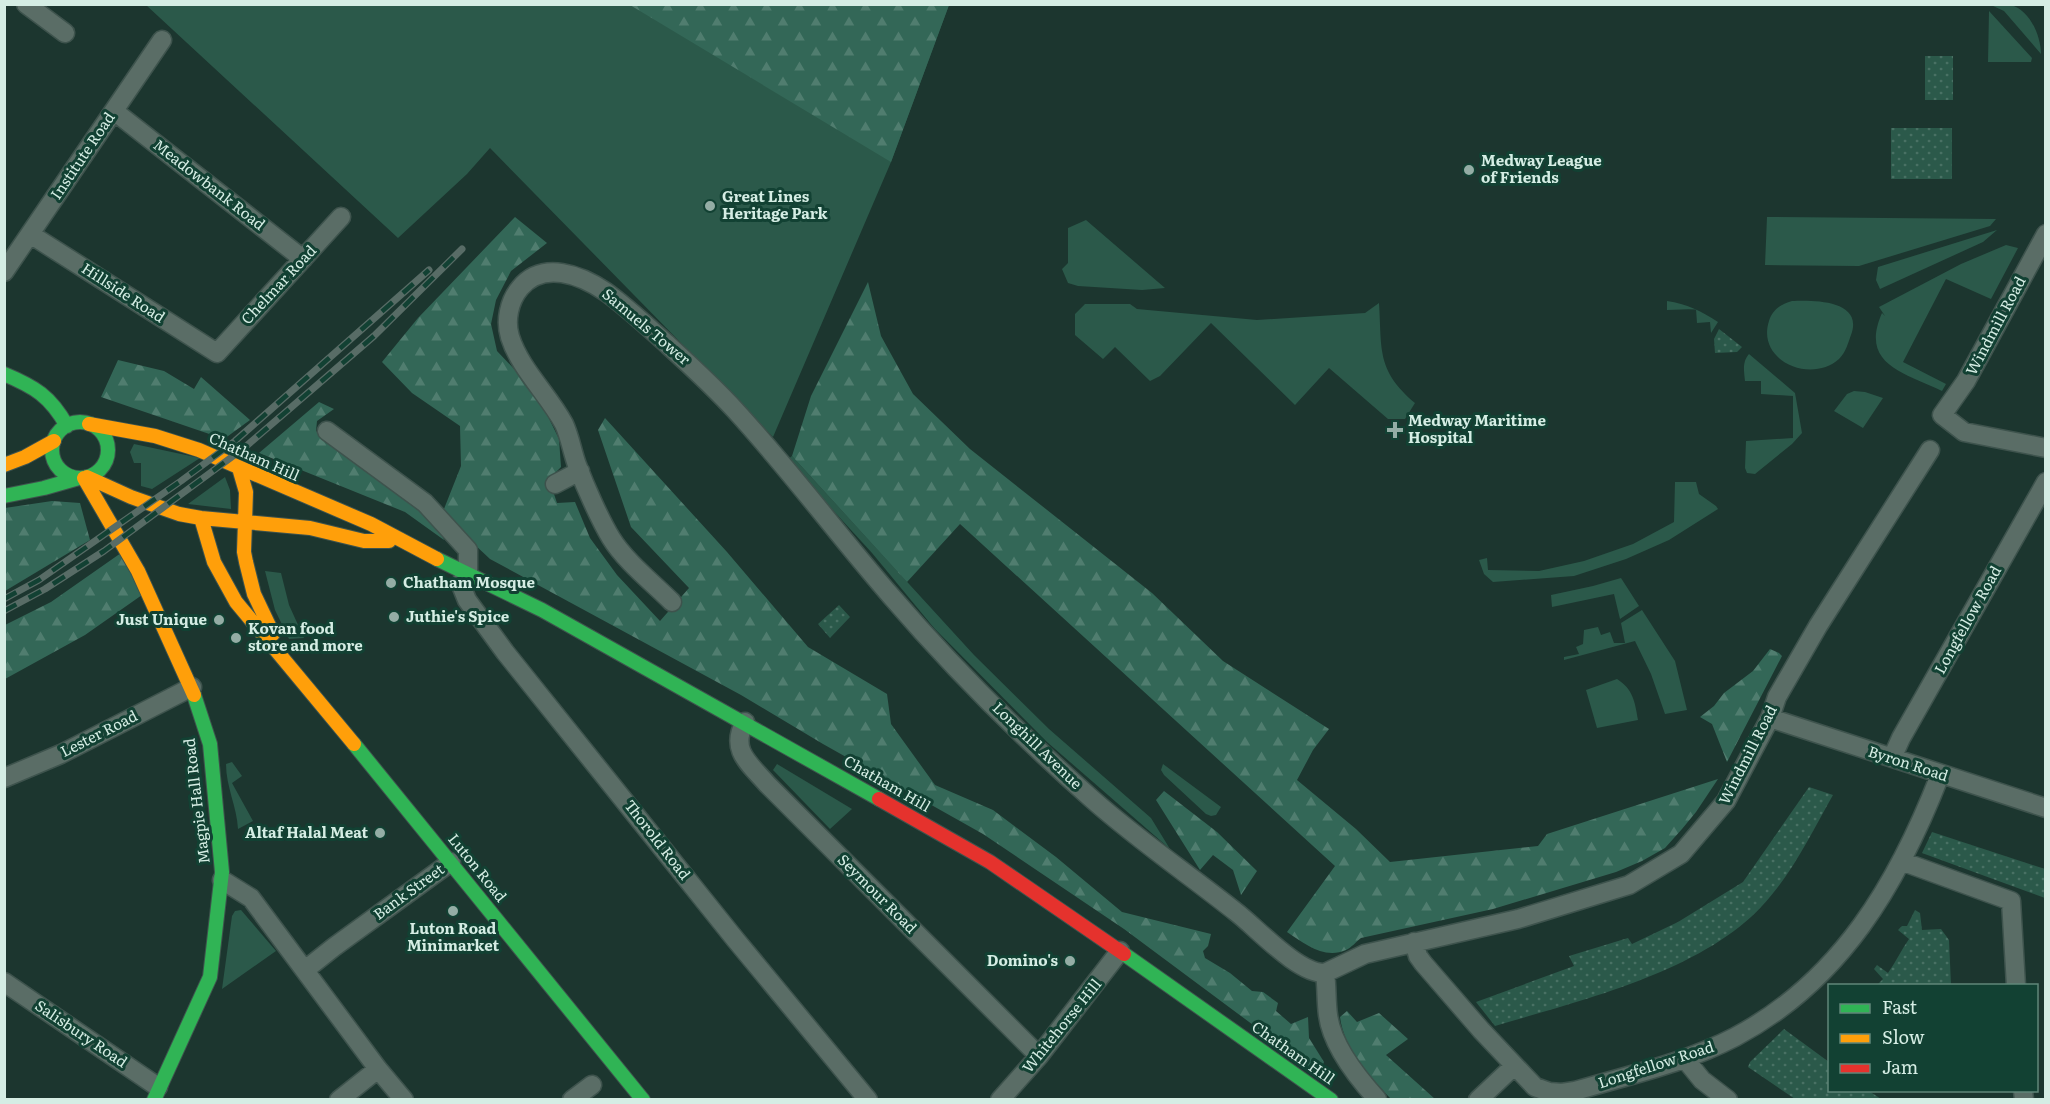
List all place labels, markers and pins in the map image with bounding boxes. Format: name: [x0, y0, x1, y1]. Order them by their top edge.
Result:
place label: Medway League of Friends: [1481, 148, 1602, 188]
marker: Medway League of Friends: [1462, 163, 1476, 177]
place label: Great Lines Heritage Park: [722, 184, 829, 224]
marker: Great Lines Heritage Park: [703, 199, 717, 213]
place label: Medway Maritime Hospital: [1408, 408, 1546, 448]
marker: Medway Maritime Hospital: [1386, 421, 1404, 439]
place label: Chatham Mosque: [403, 570, 536, 593]
marker: Chatham Mosque: [384, 576, 398, 590]
place label: Juthie's Spice: [406, 604, 510, 627]
place label: Just Unique: [116, 607, 208, 630]
marker: Juthie's Spice: [387, 610, 401, 624]
marker: Just Unique: [212, 613, 226, 627]
place label: Kovan food store and more: [248, 616, 363, 656]
marker: Kovan food store and more: [229, 631, 243, 645]
place label: Altaf Halal Meat: [245, 820, 368, 843]
marker: Altaf Halal Meat: [373, 826, 387, 840]
marker: Luton Road Minimarket: [446, 904, 460, 918]
place label: Luton Road Minimarket: [407, 916, 500, 956]
place label: Domino's: [987, 948, 1059, 971]
marker: Domino's: [1063, 954, 1077, 968]

